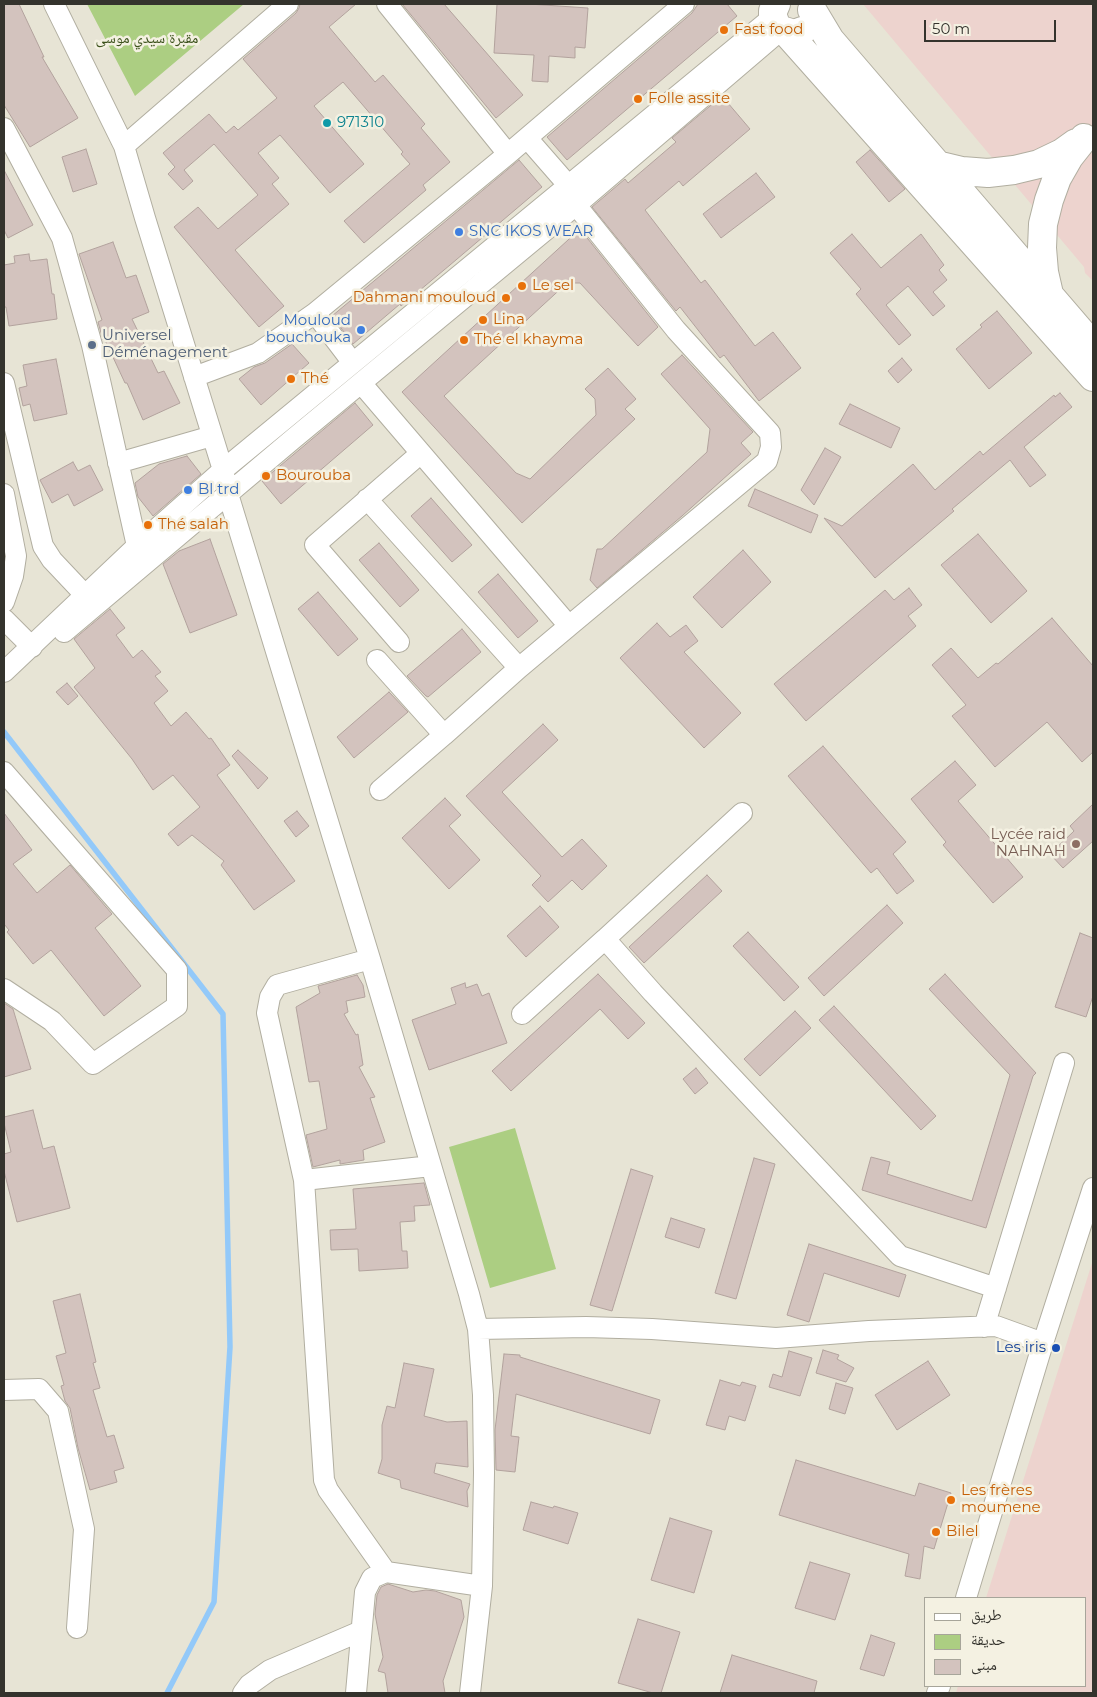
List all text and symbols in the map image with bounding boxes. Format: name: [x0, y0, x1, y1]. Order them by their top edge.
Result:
scale bar: [927, 10, 1060, 42]
text: 50 m: [932, 19, 970, 38]
place label: Fast food: [734, 21, 803, 39]
marker: Fast food: [718, 24, 730, 36]
park label: مقبرة سيدي موسى: [96, 30, 198, 48]
place label: Folle assite: [648, 90, 730, 108]
marker: Folle assite: [632, 93, 644, 105]
place label: 971310: [337, 114, 384, 132]
marker: 971310: [321, 117, 333, 129]
place label: SNC IKOS WEAR: [469, 223, 593, 241]
marker: SNC IKOS WEAR: [453, 226, 465, 238]
place label: Le sel: [532, 277, 574, 295]
marker: Le sel: [516, 280, 528, 292]
place label: Dahmani mouloud: [353, 289, 496, 307]
marker: Dahmani mouloud: [500, 292, 512, 304]
place label: Lina: [493, 311, 525, 329]
place label: Mouloud bouchouka: [266, 312, 351, 347]
marker: Lina: [477, 314, 489, 326]
marker: Mouloud bouchouka: [355, 324, 367, 336]
place label: Universel Déménagement: [102, 327, 228, 362]
place label: Thé el khayma: [474, 331, 583, 349]
marker: Thé el khayma: [458, 334, 470, 346]
marker: Universel Déménagement: [86, 339, 98, 351]
place label: Thé: [301, 370, 329, 388]
marker: Thé: [285, 373, 297, 385]
place label: Bourouba: [276, 467, 351, 485]
marker: Bourouba: [260, 470, 272, 482]
place label: Bl trd: [198, 481, 239, 499]
marker: Bl trd: [182, 484, 194, 496]
place label: Thé salah: [158, 516, 229, 534]
marker: Thé salah: [142, 519, 154, 531]
place label: Lycée raid NAHNAH: [990, 826, 1066, 861]
marker: Lycée raid NAHNAH: [1070, 838, 1082, 850]
place label: Les iris: [996, 1339, 1046, 1357]
marker: Les iris: [1050, 1342, 1062, 1354]
place label: Les frères moumene: [961, 1482, 1041, 1517]
marker: Les frères moumene: [945, 1494, 957, 1506]
place label: Bilel: [946, 1523, 978, 1541]
marker: Bilel: [930, 1526, 942, 1538]
legend: [924, 1597, 1087, 1687]
text: طريق: [971, 1605, 1002, 1624]
text: حديقة: [971, 1630, 1005, 1649]
text: مبنى: [971, 1655, 997, 1674]

